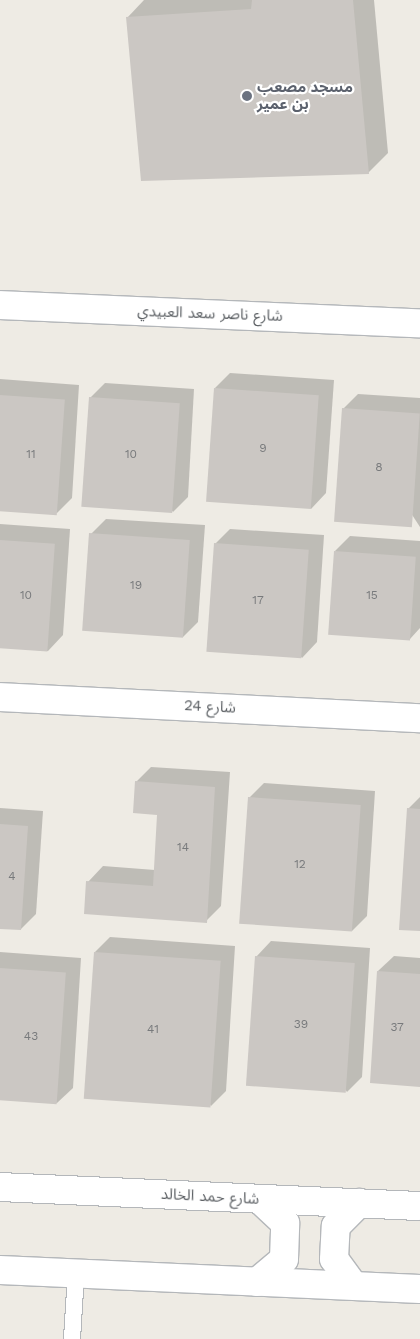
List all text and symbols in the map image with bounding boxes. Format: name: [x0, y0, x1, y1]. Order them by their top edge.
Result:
place label: مسجد مصعب بن عمير: [257, 78, 353, 113]
marker: مسجد مصعب بن عمير: [241, 90, 253, 102]
street label: شارع ناصر سعد العبيدي: [137, 302, 283, 326]
house number: 9: [259, 442, 267, 456]
house number: 11: [26, 448, 36, 462]
house number: 10: [125, 448, 137, 462]
house number: 8: [375, 461, 383, 475]
house number: 19: [130, 579, 142, 593]
house number: 10: [20, 589, 32, 603]
house number: 15: [366, 589, 378, 603]
house number: 17: [252, 594, 264, 608]
street label: شارع 24: [184, 697, 236, 717]
house number: 14: [177, 841, 189, 855]
house number: 12: [294, 858, 306, 872]
house number: 4: [8, 870, 16, 884]
house number: 39: [294, 1018, 308, 1032]
house number: 37: [390, 1021, 404, 1035]
house number: 41: [147, 1023, 159, 1037]
house number: 43: [24, 1030, 38, 1044]
street label: شارع حمد الخالد: [160, 1185, 260, 1209]

